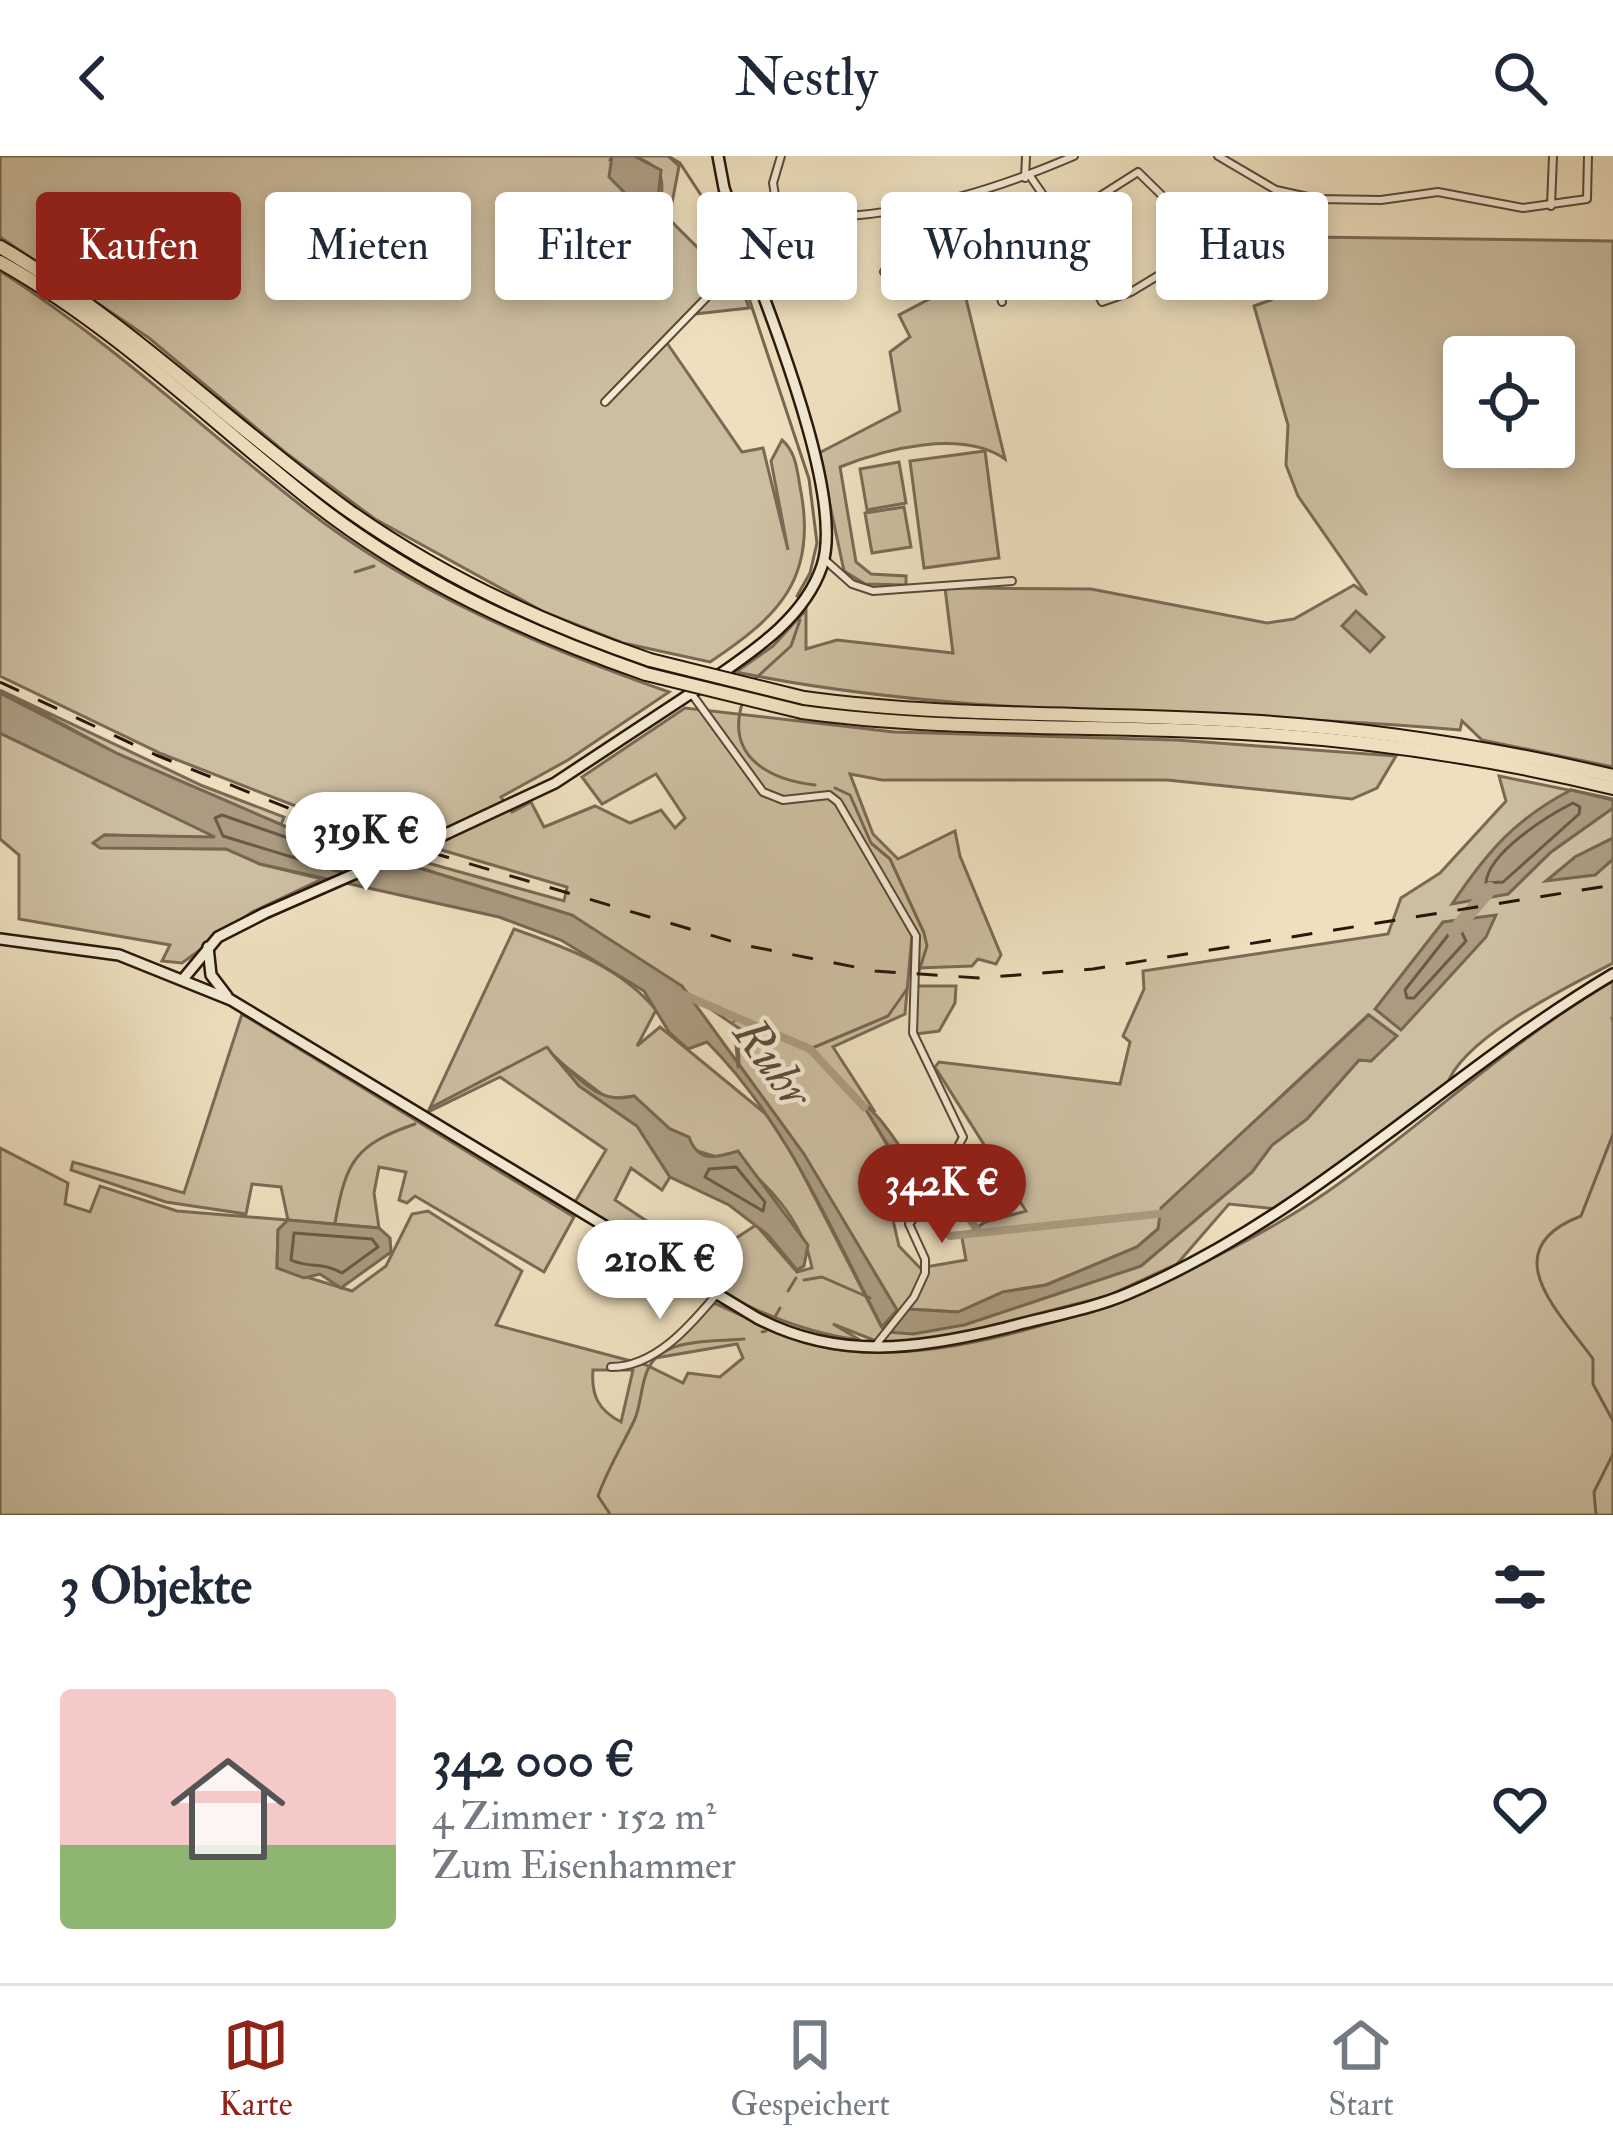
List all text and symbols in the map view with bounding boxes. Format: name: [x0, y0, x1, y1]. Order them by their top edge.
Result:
text: Nestly: [735, 44, 878, 112]
icon: back: [60, 45, 126, 111]
icon: search: [1487, 45, 1553, 111]
chip: Kaufen: [36, 192, 241, 300]
chip: Mieten: [265, 192, 471, 300]
chip: Filter: [495, 192, 673, 300]
chip: Neu: [697, 192, 857, 300]
chip: Wohnung: [881, 192, 1132, 300]
chip: Haus: [1156, 192, 1328, 300]
map controls: [1443, 336, 1575, 468]
button: locate: [1443, 336, 1575, 468]
pin: 319K €: [268, 792, 464, 894]
text: 319K €: [312, 806, 420, 855]
water label: Ruhr: [719, 1005, 826, 1121]
pin: 342K €: [844, 1144, 1040, 1246]
text: 342K €: [885, 1158, 999, 1207]
pin: 210K €: [562, 1220, 758, 1322]
text: 210K €: [604, 1234, 716, 1283]
icon: filters: [1487, 1554, 1553, 1620]
text: 3 Objekte: [60, 1555, 252, 1619]
text: 342 000 €: [432, 1728, 635, 1792]
icon: home: [156, 1737, 300, 1881]
icon: heart: [1487, 1776, 1553, 1842]
text: 4 Zimmer · 152 m²: [432, 1792, 716, 1841]
text: Zum Eisenhammer: [432, 1841, 736, 1890]
tab: Karte: [219, 2012, 292, 2125]
tab: Gespeichert: [731, 2012, 890, 2125]
tab: Start: [1328, 2012, 1394, 2125]

